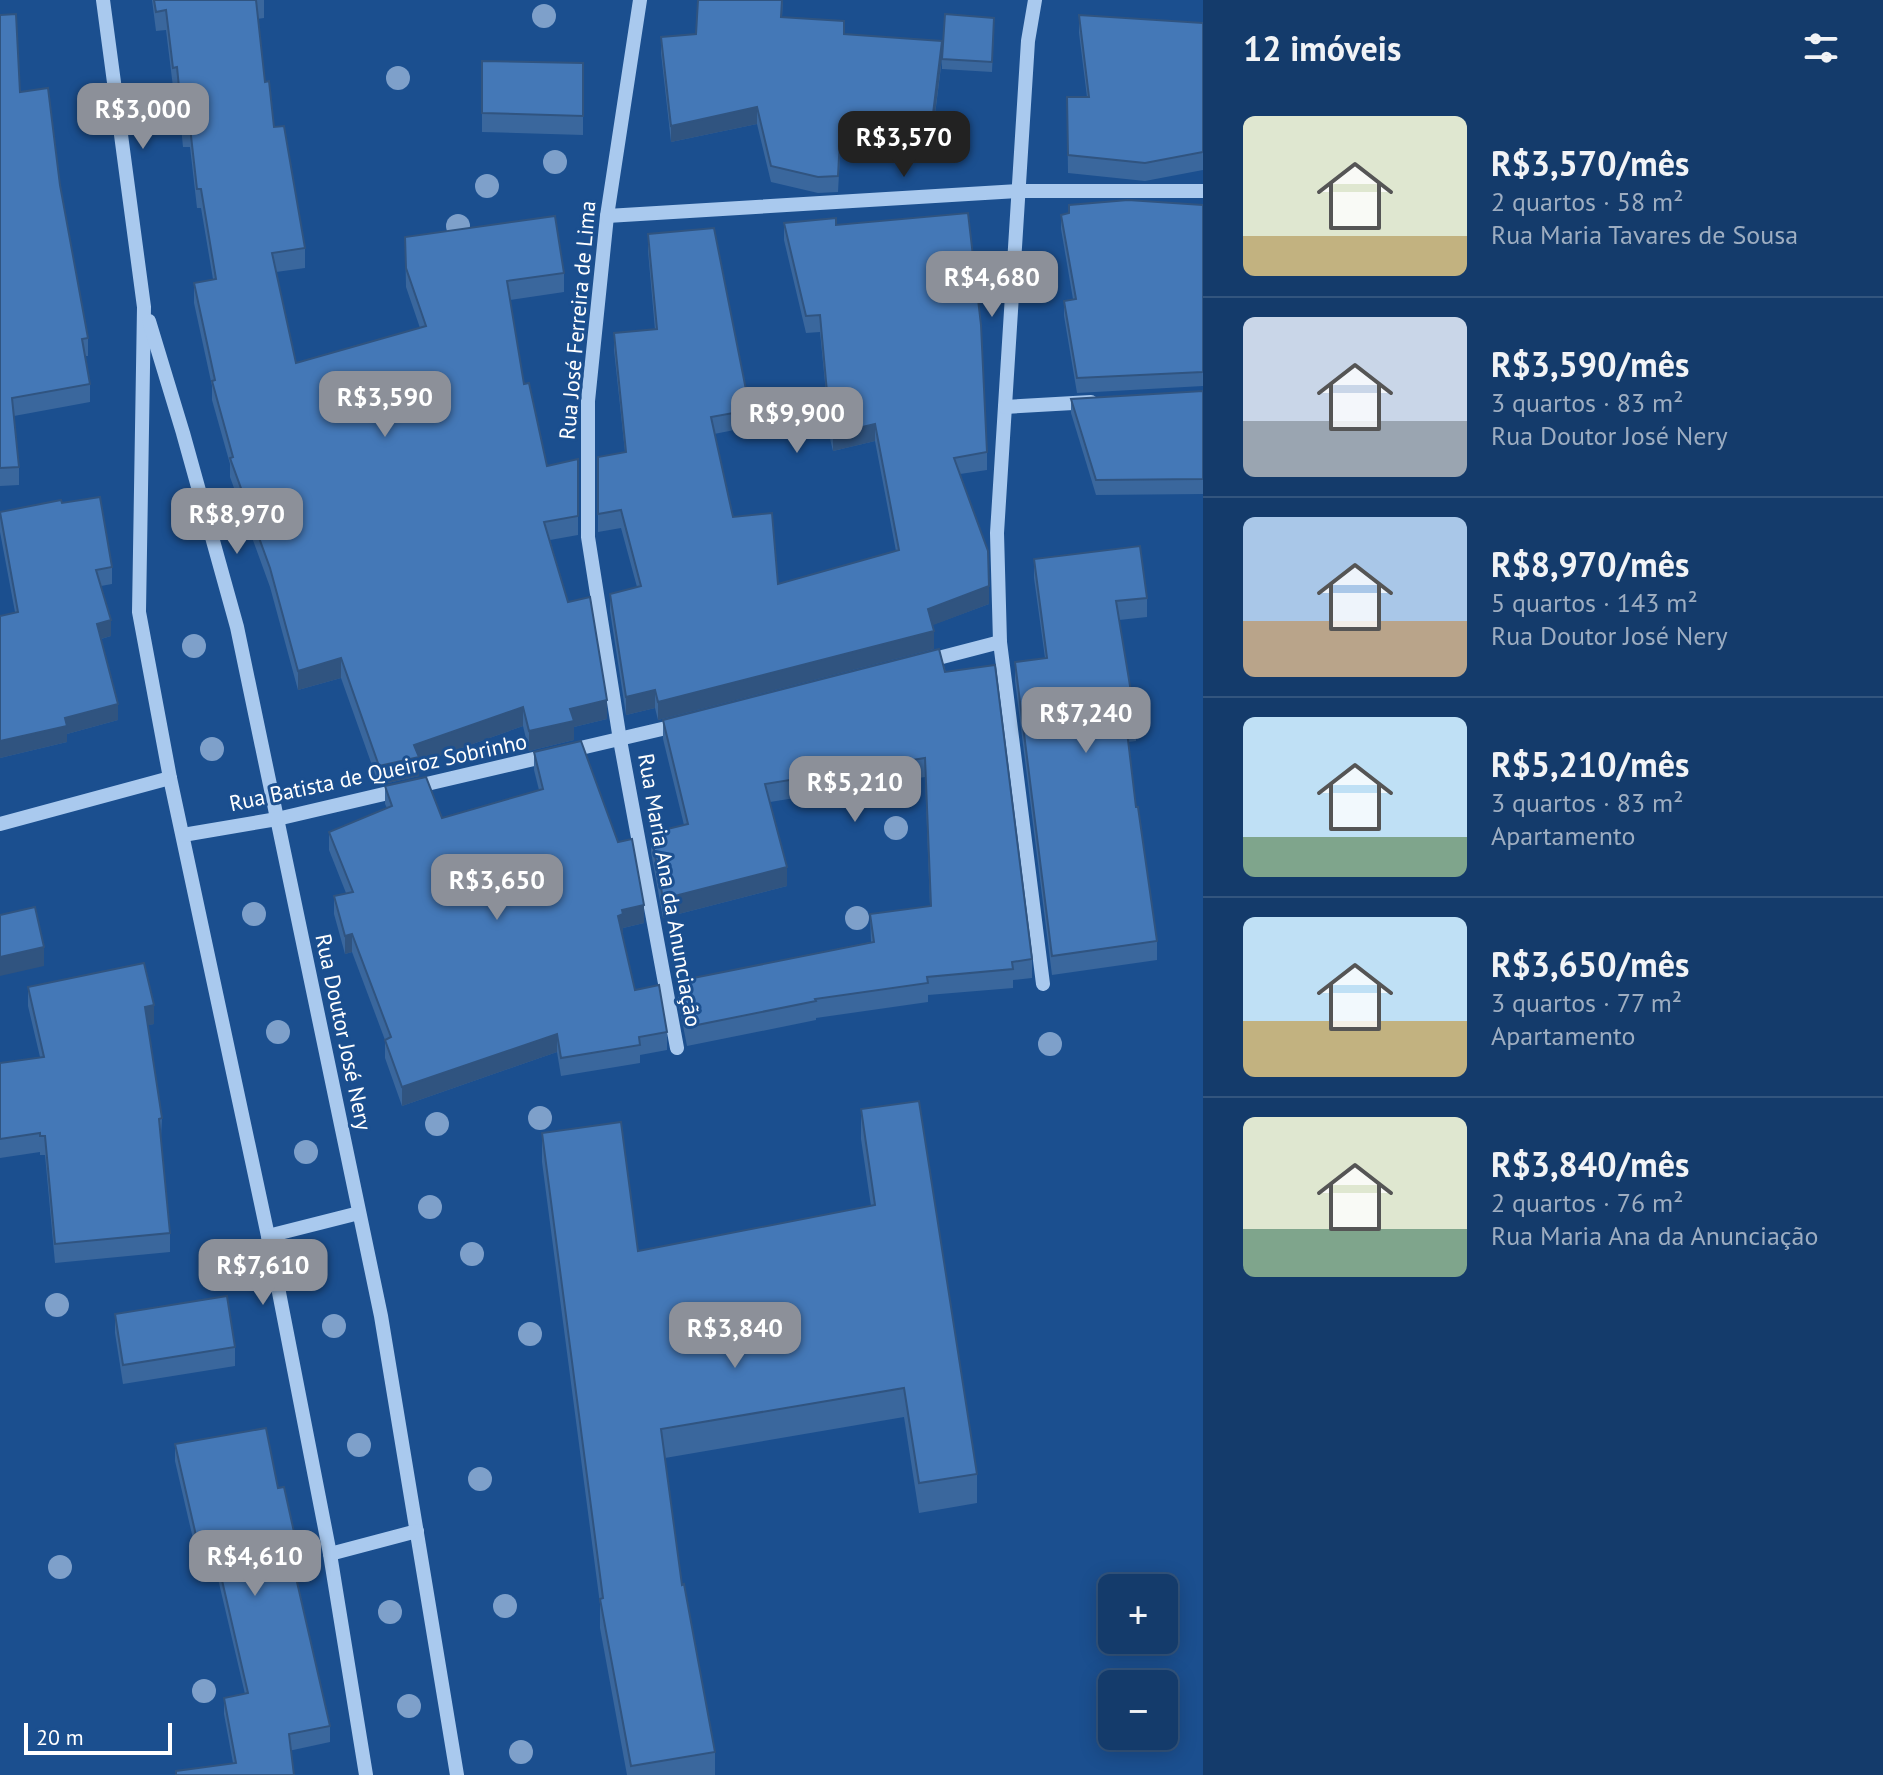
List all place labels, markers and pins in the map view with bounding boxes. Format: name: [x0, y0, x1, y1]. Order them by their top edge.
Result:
pin: R$3,000: [69, 83, 217, 151]
pin: R$3,570: [830, 111, 978, 179]
pin: R$4,680: [918, 251, 1066, 319]
pin: R$3,590: [311, 371, 459, 439]
pin: R$9,900: [723, 387, 871, 455]
pin: R$8,970: [163, 488, 311, 556]
pin: R$7,240: [1012, 687, 1160, 755]
pin: R$5,210: [781, 756, 929, 824]
pin: R$3,650: [423, 854, 571, 922]
pin: R$7,610: [189, 1239, 337, 1307]
pin: R$3,840: [661, 1302, 809, 1370]
pin: R$4,610: [181, 1530, 329, 1598]

